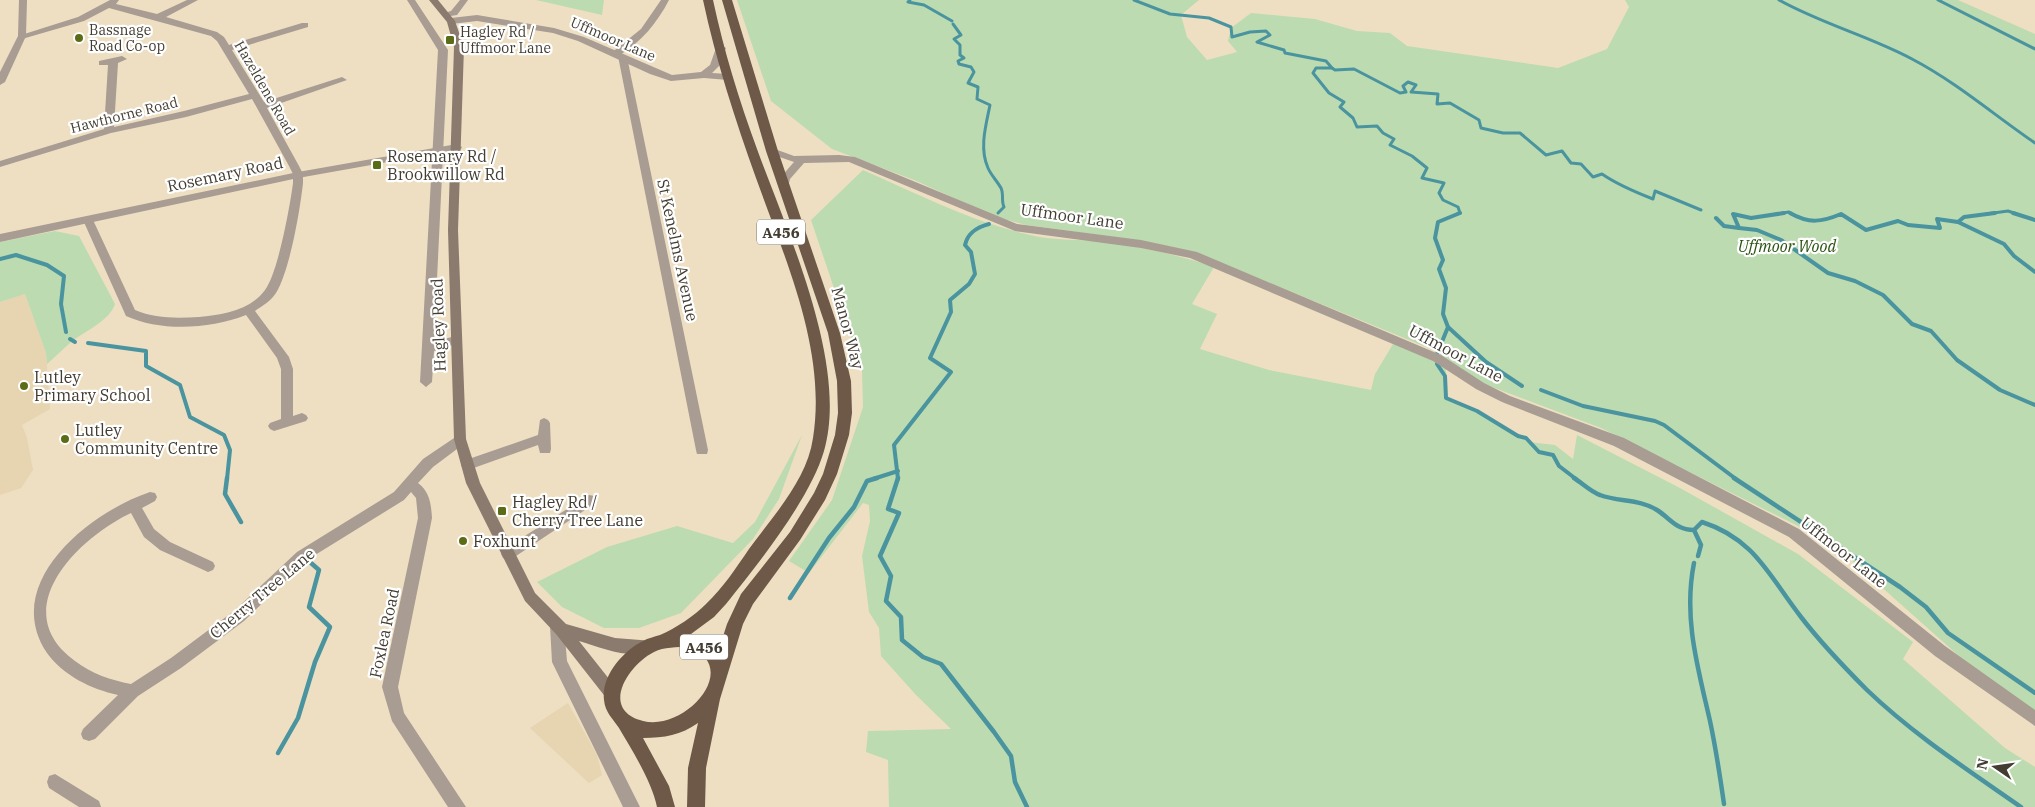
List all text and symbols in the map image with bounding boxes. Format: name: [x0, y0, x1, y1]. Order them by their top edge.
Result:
street label: Uffmoor Lane: [568, 13, 658, 65]
place label: Bassnage Road Co-op: [89, 21, 165, 55]
place label: Hagley Rd / Uffmoor Lane: [460, 23, 551, 57]
marker: Bassnage Road Co-op: [73, 32, 85, 44]
marker: Hagley Rd / Uffmoor Lane: [444, 34, 456, 46]
street label: Hazeldene Road: [231, 37, 300, 139]
street label: Hawthorne Road: [68, 93, 180, 137]
place label: Rosemary Rd / Brookwillow Rd: [387, 146, 505, 184]
street label: Rosemary Road: [165, 152, 285, 196]
marker: Rosemary Rd / Brookwillow Rd: [371, 159, 383, 171]
street label: St Kenelms Avenue: [653, 177, 703, 323]
street label: Uffmoor Lane: [1019, 199, 1125, 233]
road number: A456: [757, 220, 805, 244]
park label: Uffmoor Wood: [1738, 236, 1837, 256]
street label: Hagley Road: [426, 278, 450, 372]
street label: Manor Way: [827, 285, 869, 372]
street label: Uffmoor Lane: [1405, 320, 1507, 386]
place label: Lutley Primary School: [34, 367, 151, 405]
marker: Lutley Primary School: [18, 380, 30, 392]
place label: Lutley Community Centre: [75, 420, 218, 458]
marker: Lutley Community Centre: [59, 433, 71, 445]
place label: Hagley Rd / Cherry Tree Lane: [512, 492, 643, 530]
marker: Hagley Rd / Cherry Tree Lane: [496, 505, 508, 517]
street label: Uffmoor Lane: [1797, 512, 1891, 592]
place label: Foxhunt: [473, 531, 536, 551]
marker: Foxhunt: [457, 535, 469, 547]
street label: Cherry Tree Lane: [205, 543, 319, 643]
street label: Foxlea Road: [365, 586, 403, 680]
road number: A456: [680, 634, 728, 660]
north arrow: [1970, 742, 2020, 792]
text: N: [1972, 757, 1992, 771]

